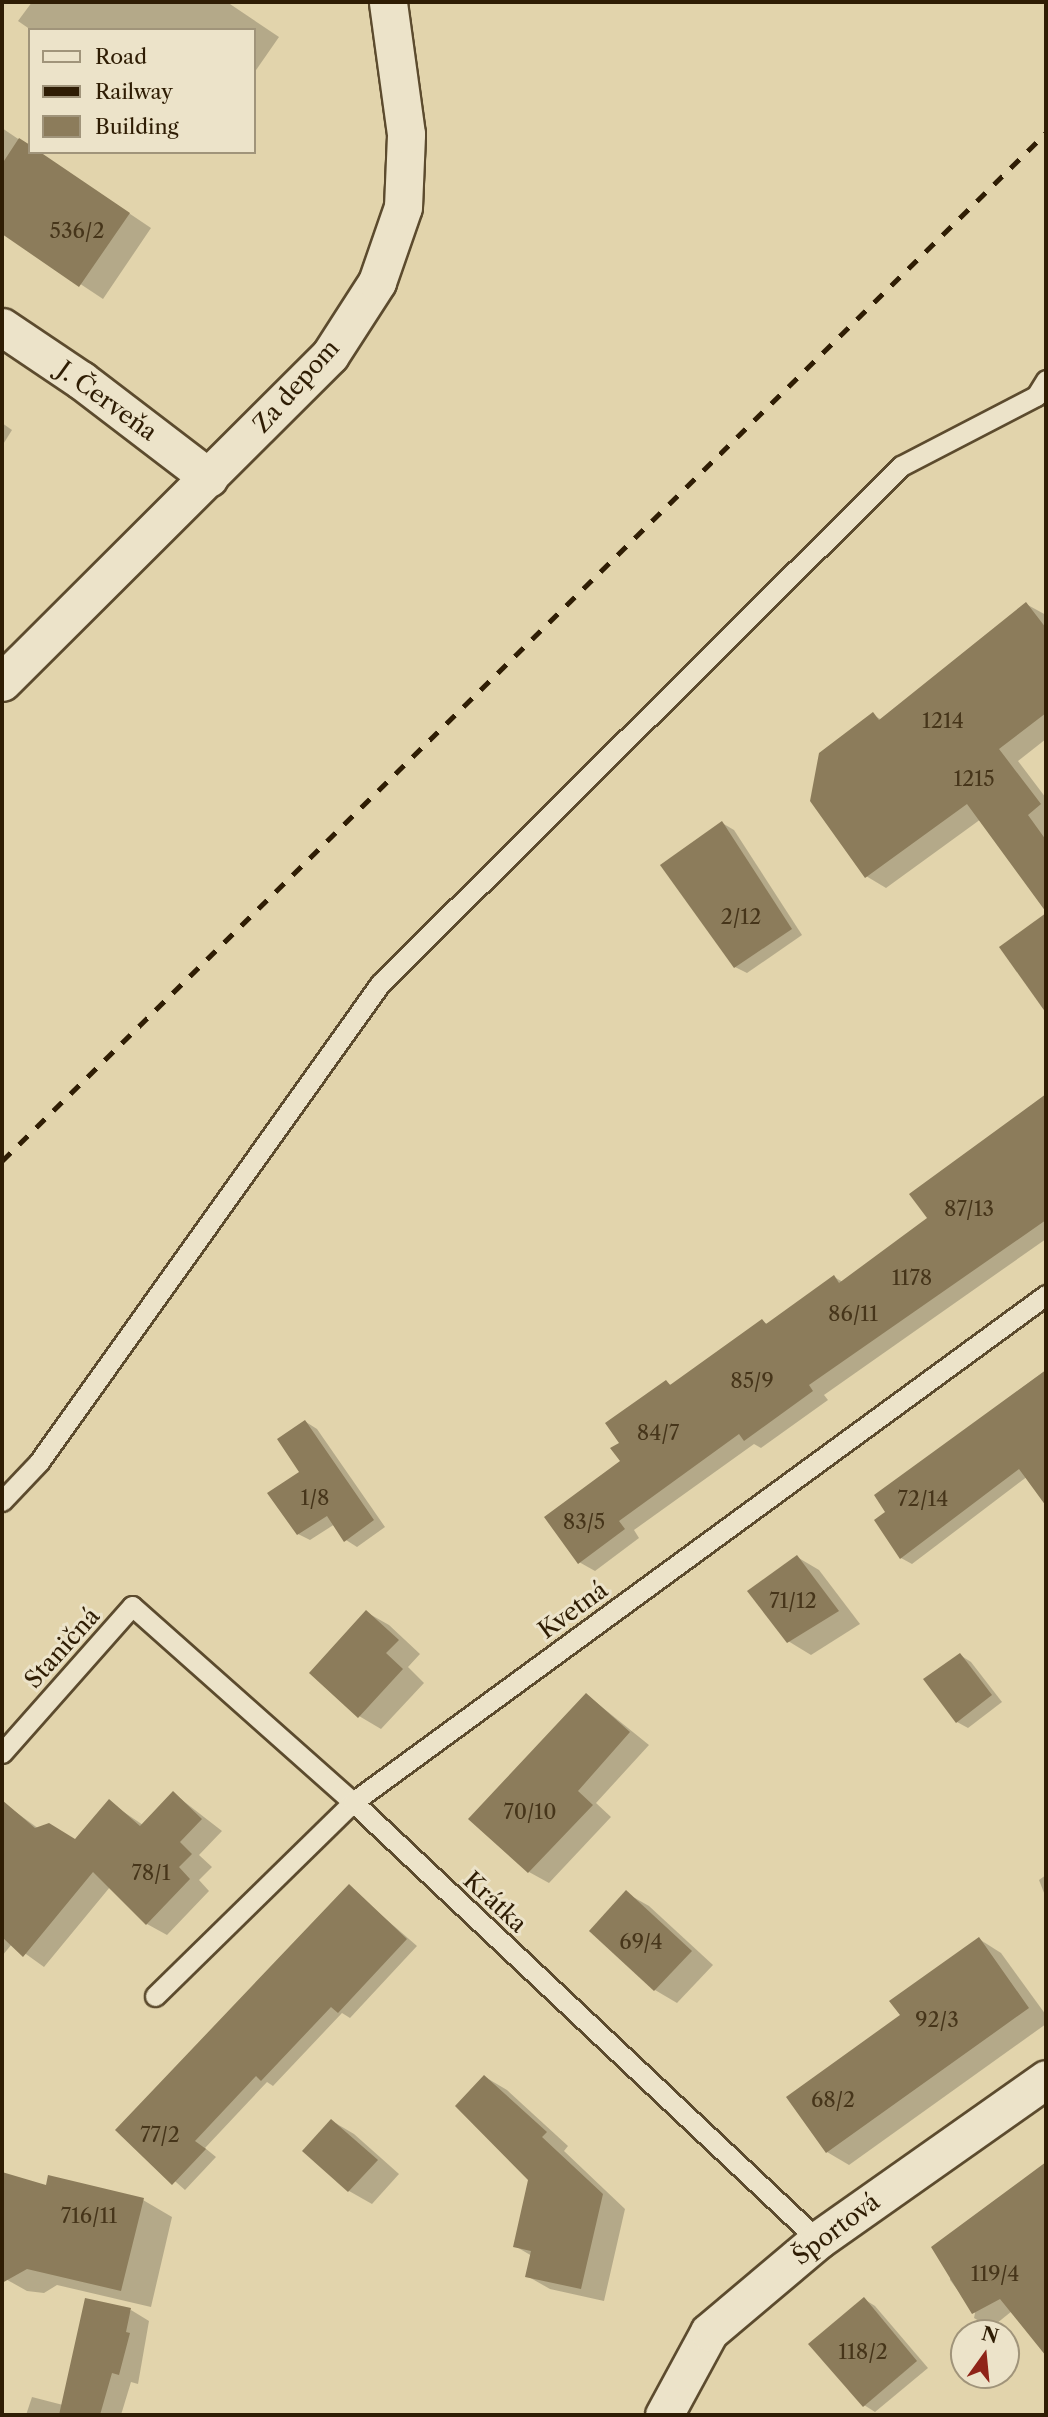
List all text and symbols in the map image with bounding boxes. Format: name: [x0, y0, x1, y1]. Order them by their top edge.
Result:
legend: [28, 28, 256, 154]
text: Road: [95, 44, 147, 69]
text: Railway: [95, 79, 173, 104]
text: Building: [95, 114, 179, 139]
house number: 536/2: [50, 218, 104, 244]
street label: Za depom: [247, 334, 345, 438]
street label: J. Červeňa: [51, 355, 163, 447]
house number: 1214: [922, 708, 964, 734]
house number: 1215: [953, 766, 995, 792]
house number: 2/12: [721, 904, 761, 930]
house number: 87/13: [944, 1196, 994, 1222]
house number: 1178: [892, 1265, 932, 1291]
house number: 86/11: [828, 1301, 878, 1327]
house number: 85/9: [730, 1368, 774, 1394]
house number: 84/7: [637, 1420, 679, 1446]
house number: 1/8: [301, 1485, 329, 1511]
house number: 72/14: [898, 1486, 948, 1512]
house number: 83/5: [563, 1509, 605, 1535]
street label: Kvetná: [533, 1575, 613, 1645]
house number: 71/12: [769, 1588, 817, 1614]
street label: Staničná: [18, 1602, 106, 1694]
house number: 70/10: [504, 1799, 556, 1825]
house number: 78/1: [131, 1860, 171, 1886]
street label: Krátka: [457, 1866, 533, 1938]
house number: 69/4: [619, 1929, 663, 1955]
house number: 92/3: [915, 2007, 959, 2033]
house number: 68/2: [811, 2087, 855, 2113]
house number: 77/2: [140, 2122, 180, 2148]
street label: Športová: [787, 2187, 885, 2271]
house number: 716/11: [61, 2203, 117, 2229]
house number: 119/4: [971, 2261, 1019, 2287]
north arrow: [950, 2319, 1020, 2389]
text: N: [979, 2322, 1001, 2348]
house number: 118/2: [838, 2339, 888, 2365]

